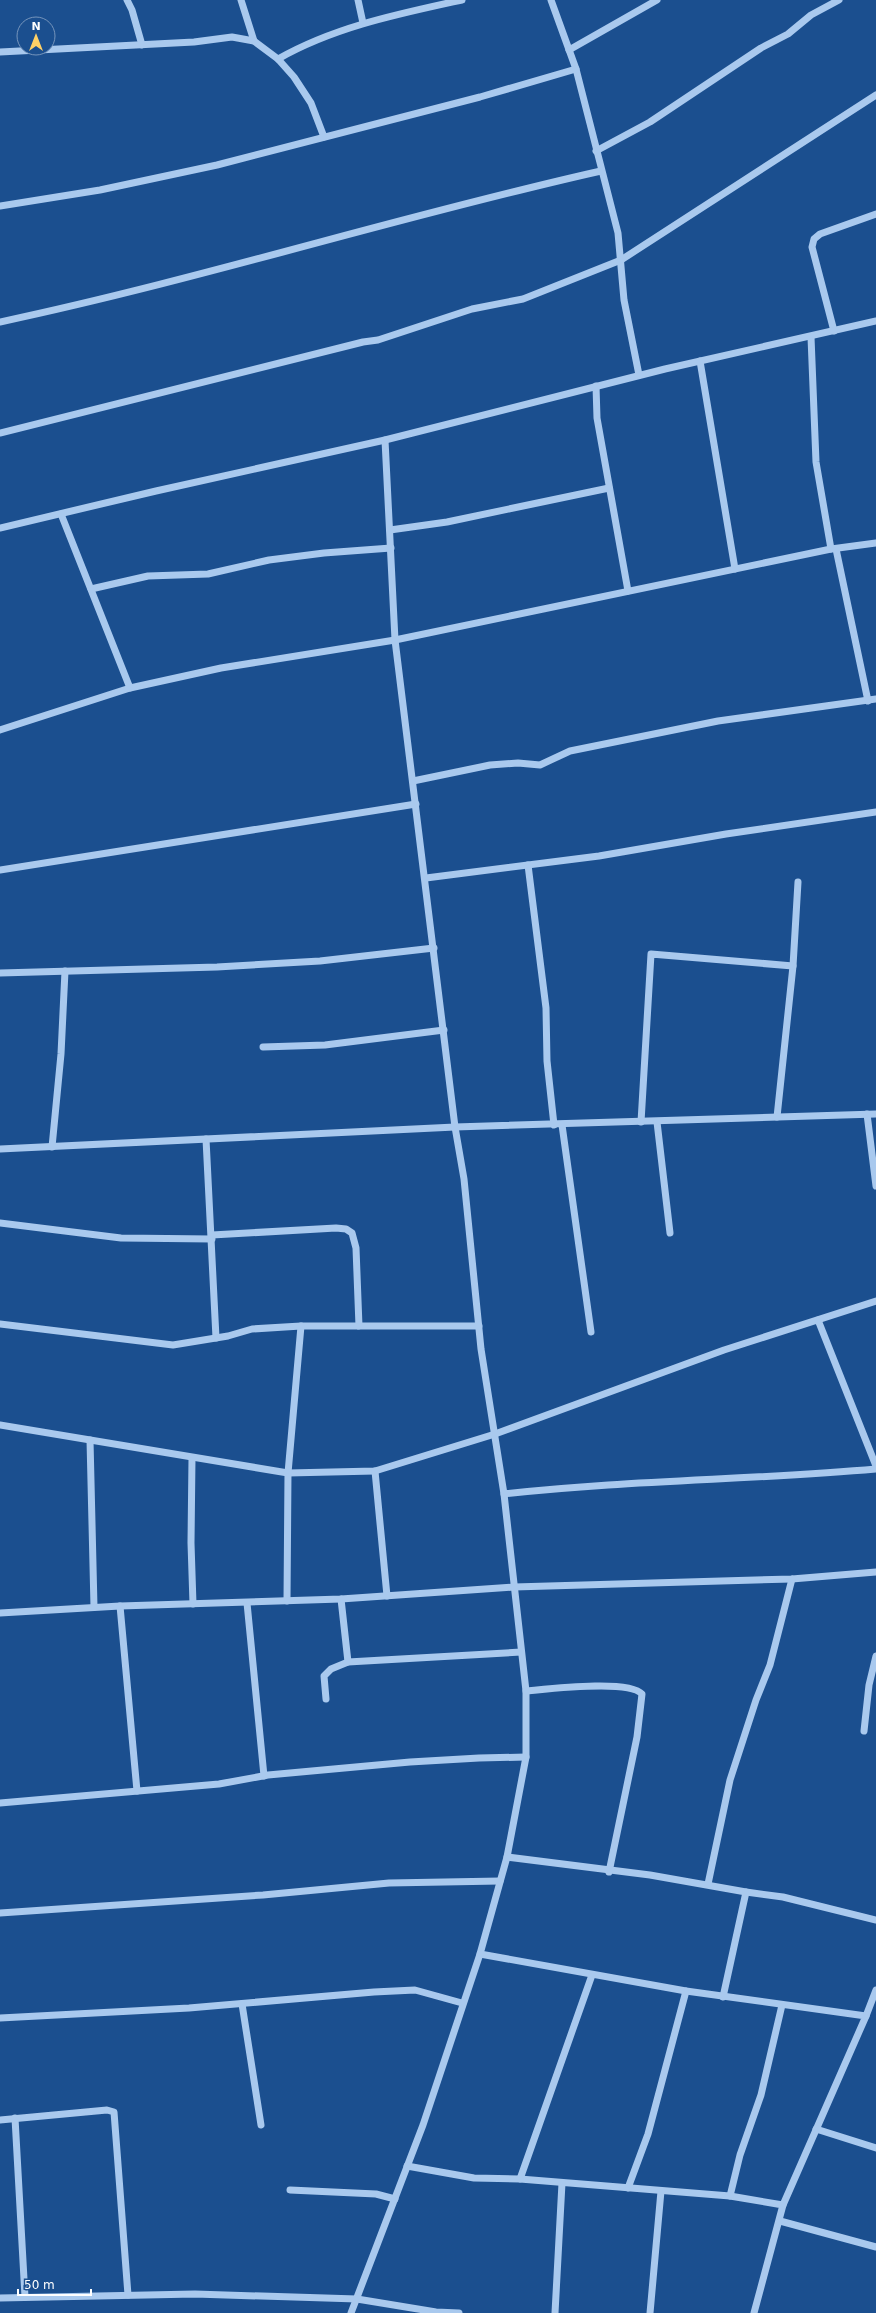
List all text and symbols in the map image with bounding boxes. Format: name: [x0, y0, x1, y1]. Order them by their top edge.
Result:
north arrow: [16, 16, 56, 56]
text: N: [31, 20, 41, 33]
scale bar: [18, 2271, 91, 2297]
text: 50 m: [24, 2278, 55, 2292]

